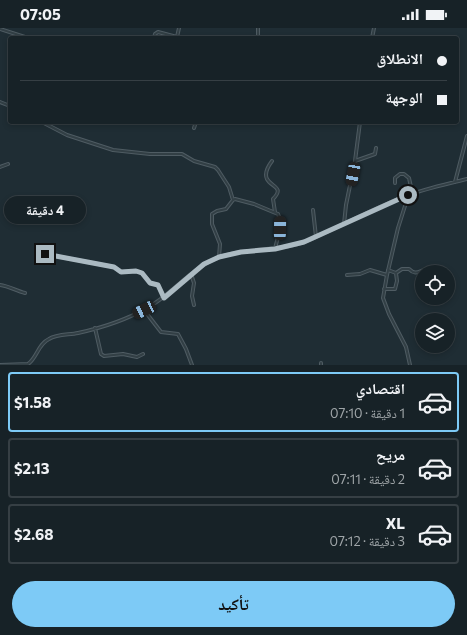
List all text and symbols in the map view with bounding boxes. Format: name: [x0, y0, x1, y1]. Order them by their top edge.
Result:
text: 07:05: [20, 5, 61, 23]
text: الانطلاق: [377, 49, 423, 67]
text: الوجهة: [385, 88, 423, 106]
car: [345, 161, 361, 187]
route start: [399, 186, 417, 204]
callout: 4 دقيقة: [4, 196, 86, 224]
text: 4 دقيقة: [26, 202, 64, 218]
car: [274, 216, 286, 240]
route end: [36, 245, 54, 263]
map controls: [415, 265, 455, 353]
button: locate: [415, 265, 455, 305]
car: [131, 299, 157, 321]
button: layers: [415, 313, 455, 353]
text: اقتصادي: [356, 379, 405, 397]
icon: car: [417, 384, 453, 420]
text: $1.58: [14, 393, 51, 411]
text: 1 دقيقة · 07:10: [330, 405, 405, 421]
text: مريح: [376, 445, 405, 463]
icon: car: [417, 450, 453, 486]
text: $2.13: [14, 459, 50, 477]
text: 2 دقيقة · 07:11: [331, 471, 405, 487]
text: XL: [386, 514, 405, 532]
icon: car: [417, 516, 453, 552]
text: $2.68: [14, 525, 53, 543]
text: 3 دقيقة · 07:12: [329, 533, 405, 549]
button: تأكيد: [12, 581, 455, 627]

